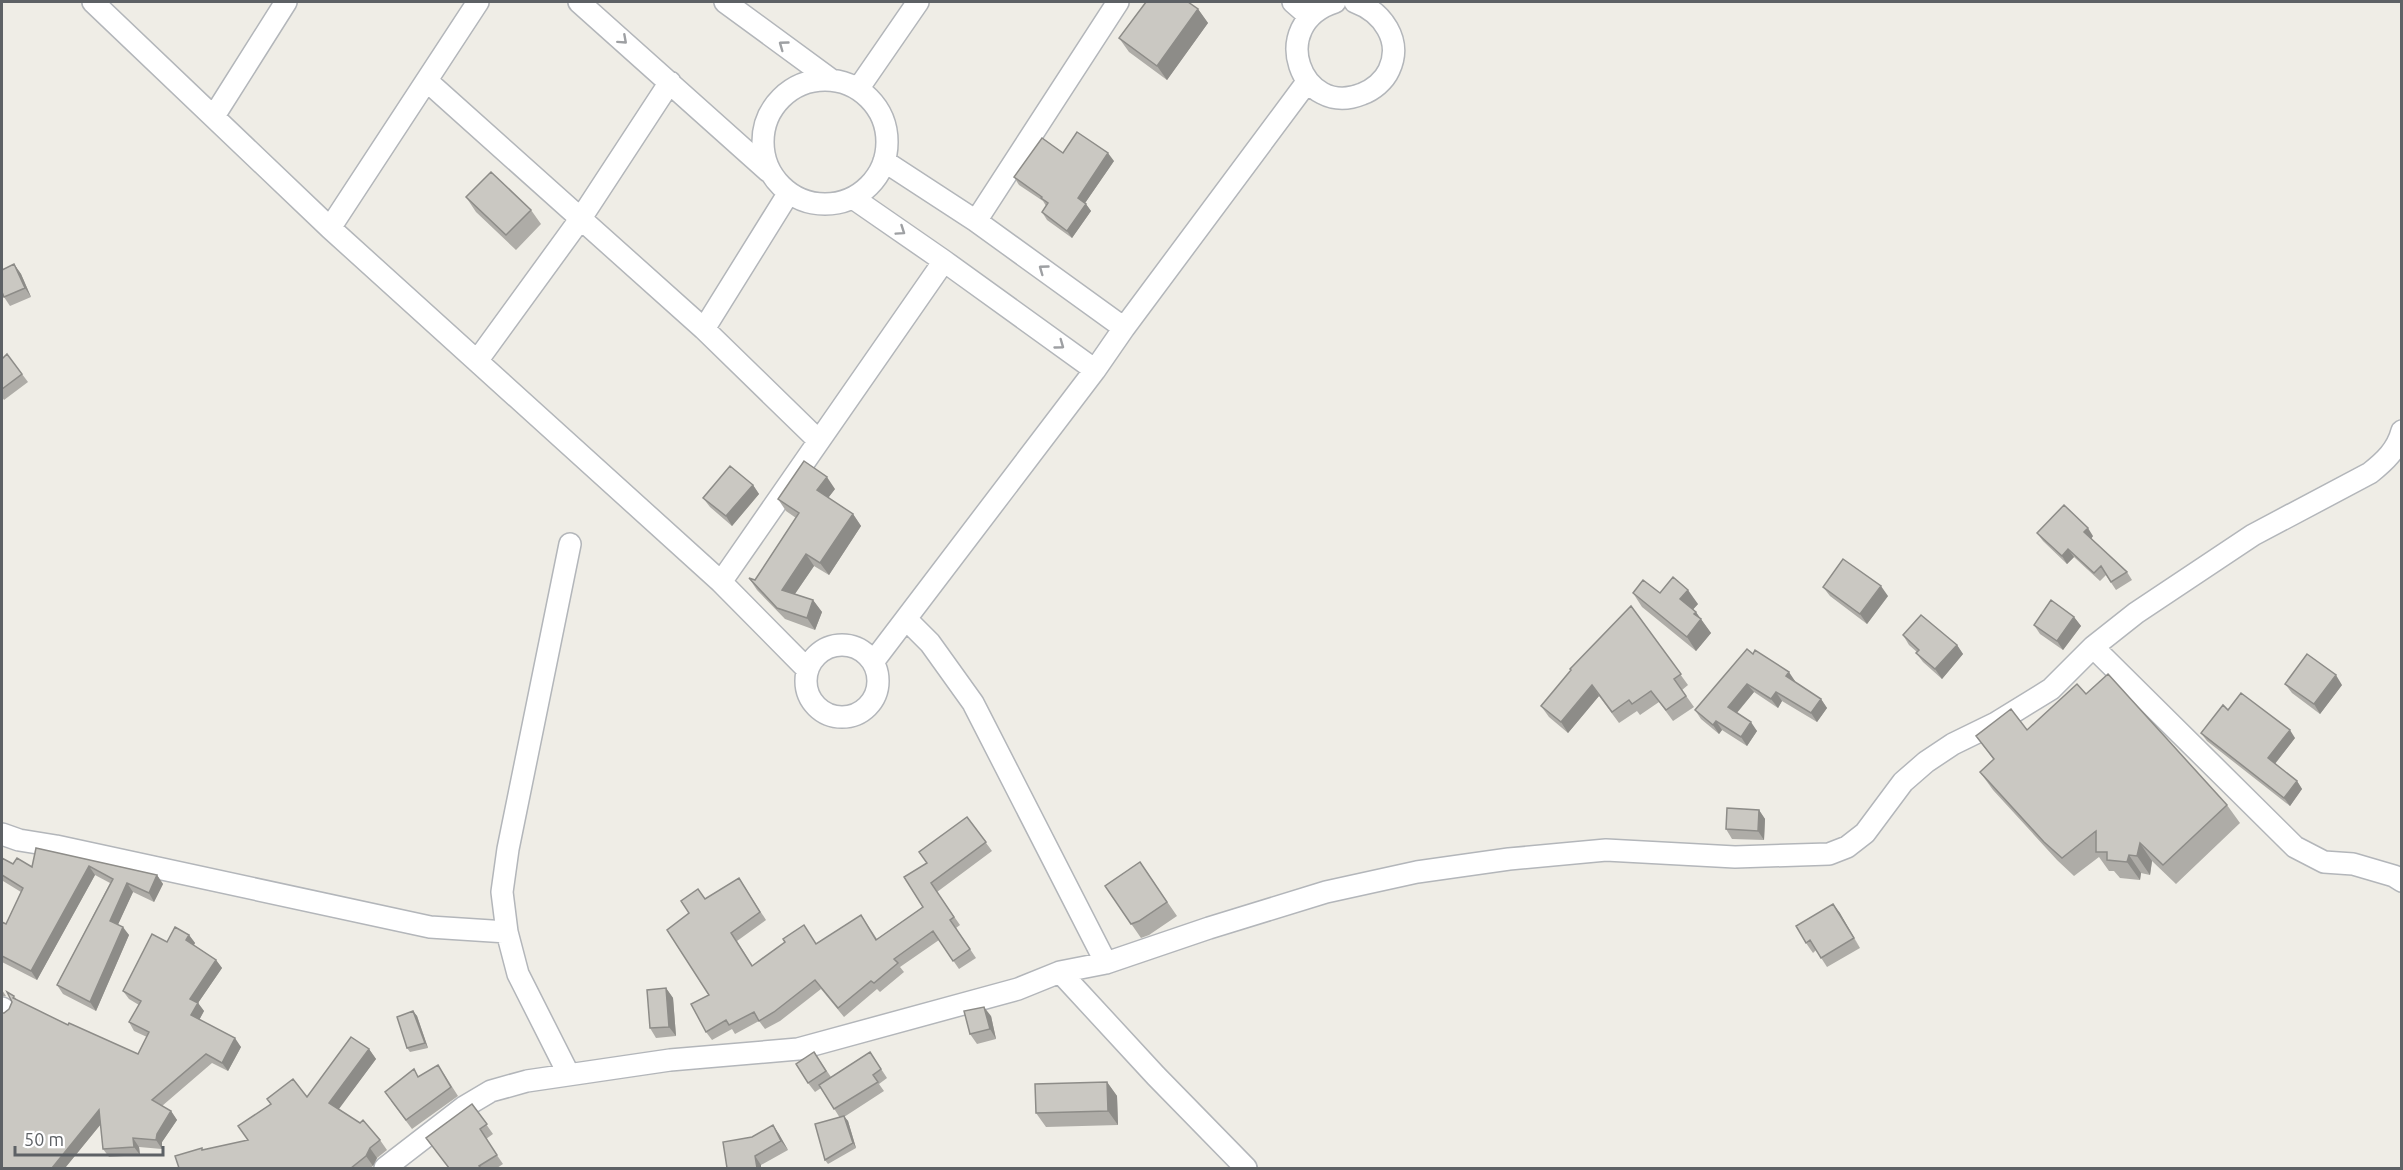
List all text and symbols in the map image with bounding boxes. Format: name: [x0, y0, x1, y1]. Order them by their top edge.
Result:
one-way arrow: [616, 33, 626, 44]
one-way arrow: [779, 41, 790, 52]
one-way arrow: [894, 224, 905, 235]
one-way arrow: [1038, 265, 1049, 276]
one-way arrow: [1053, 338, 1064, 349]
scale bar: [15, 1119, 164, 1157]
text: 50 m: [24, 1129, 64, 1149]

